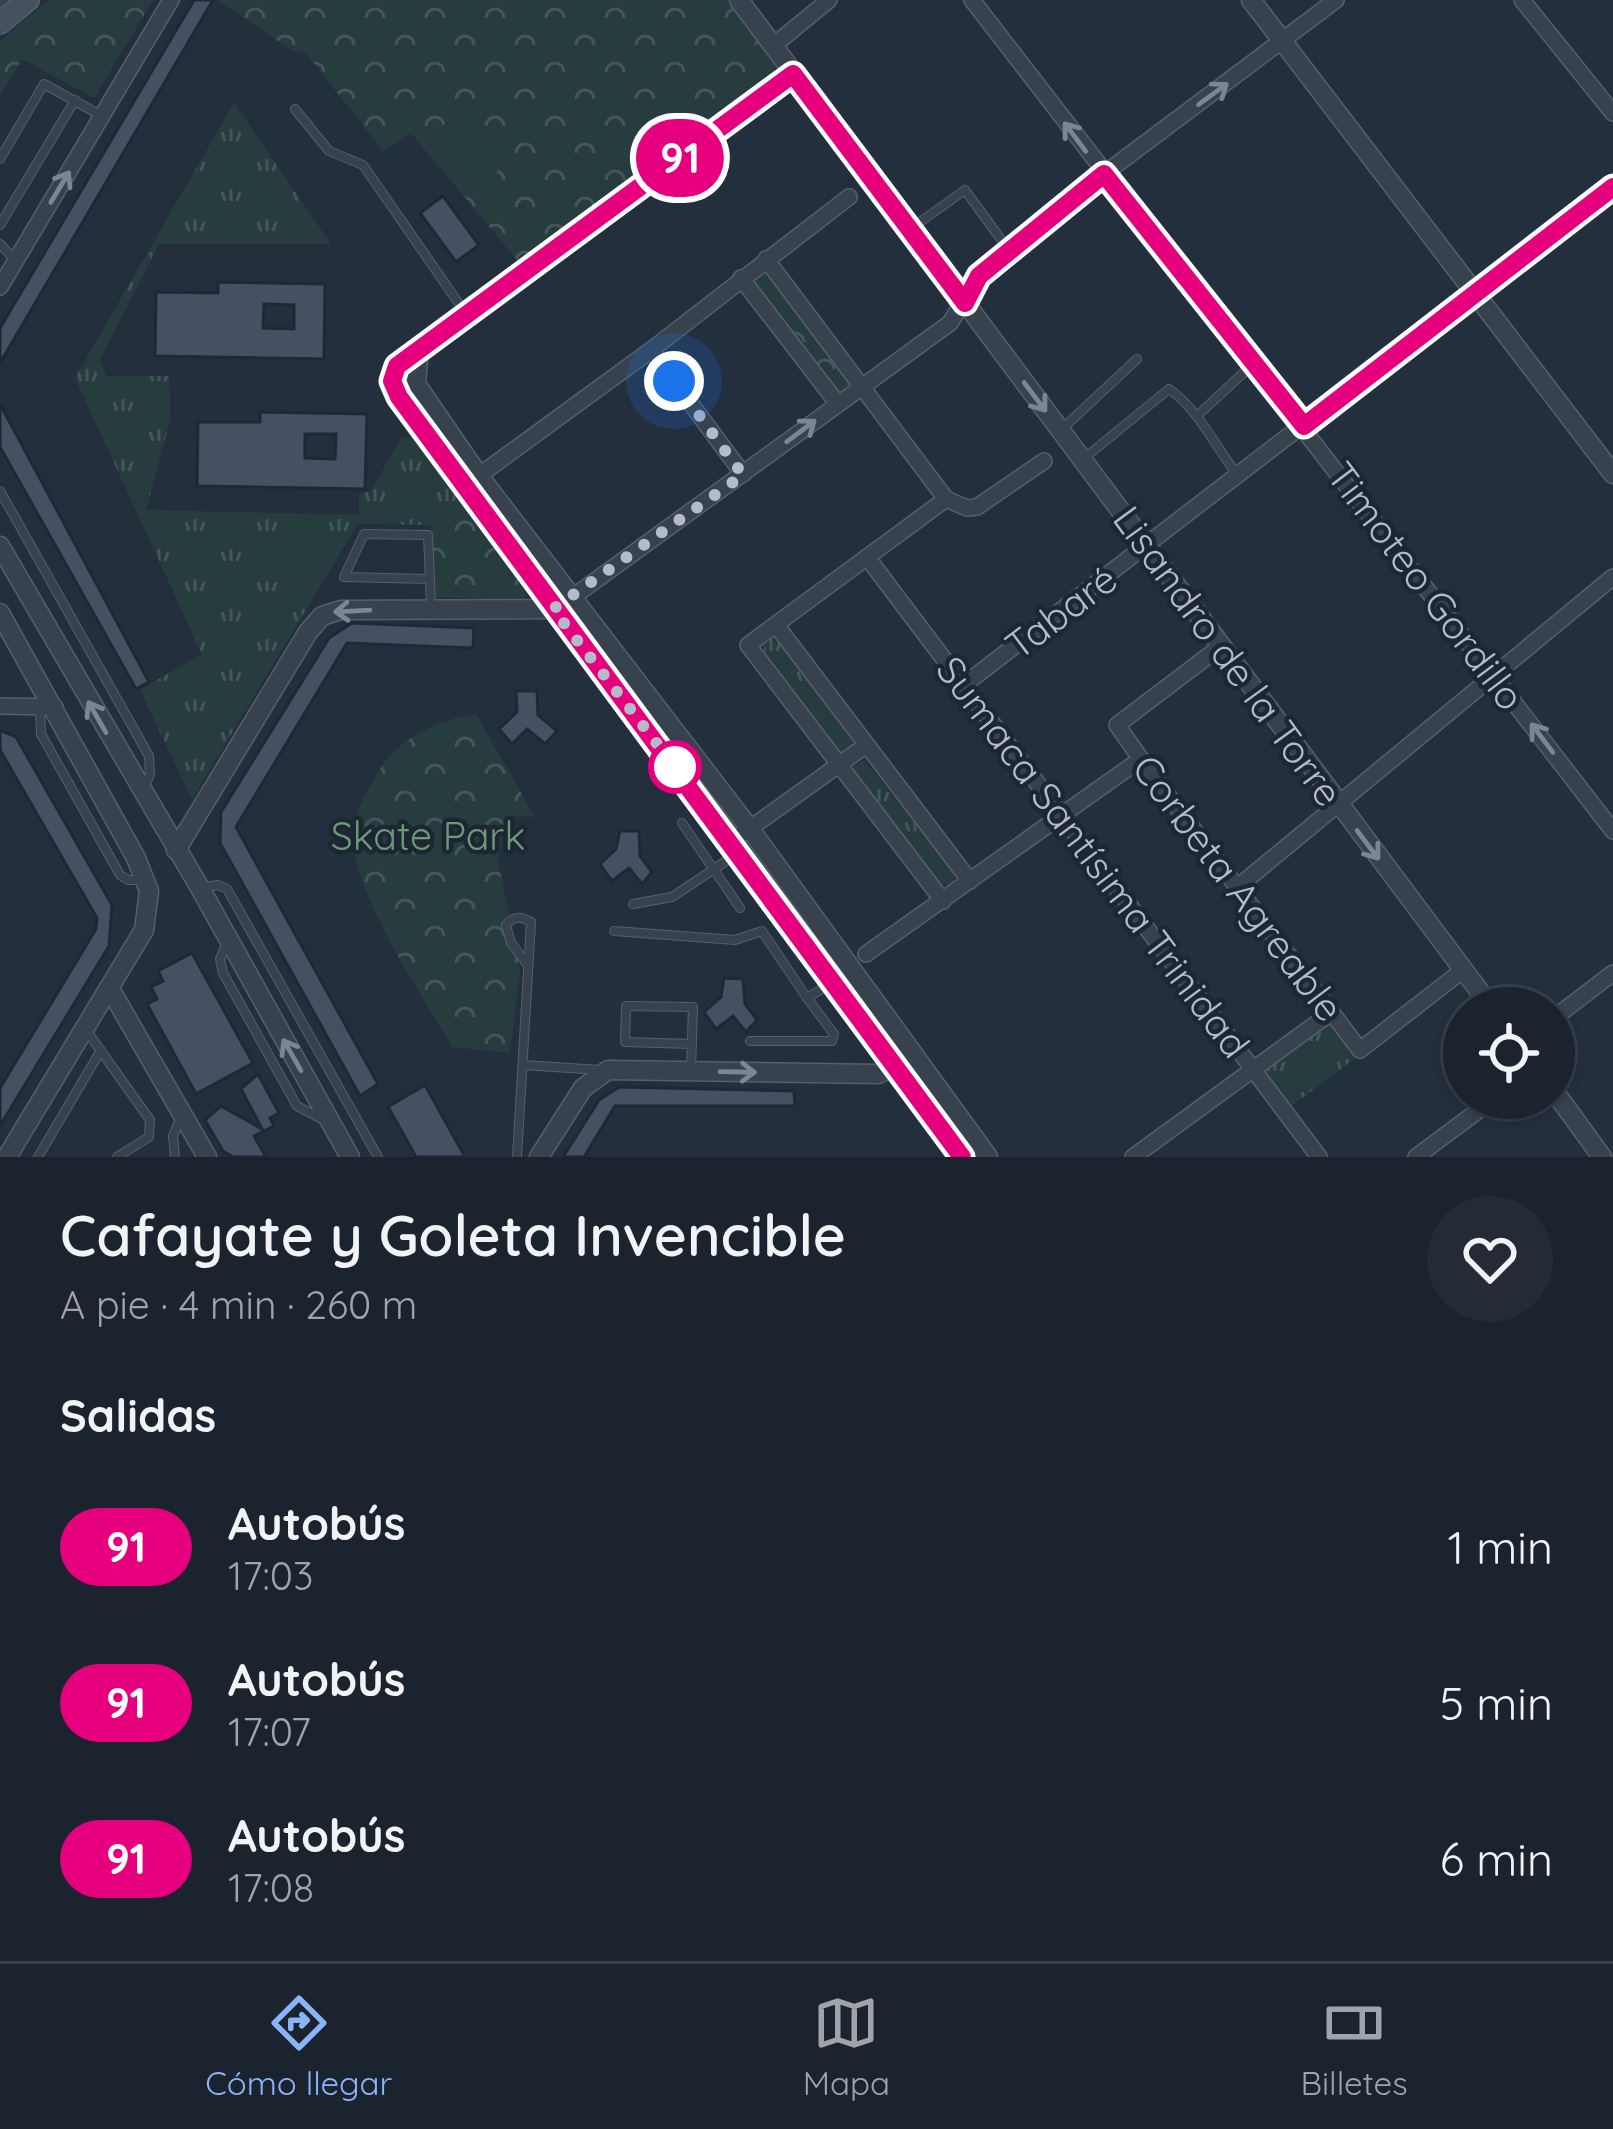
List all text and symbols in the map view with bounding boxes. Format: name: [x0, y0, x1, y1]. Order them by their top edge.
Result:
one-way arrow: [1196, 82, 1229, 107]
line badge: 91: [626, 119, 734, 197]
one-way arrow: [1063, 121, 1088, 154]
text: 91: [660, 131, 700, 184]
one-way arrow: [48, 171, 72, 205]
your location: [644, 351, 704, 411]
one-way arrow: [1022, 380, 1047, 413]
one-way arrow: [784, 419, 817, 445]
street label: Timoteo Gordillo: [1317, 452, 1536, 720]
street label: Lisandro de la Torre: [1103, 496, 1354, 815]
street label: Tabaré: [995, 554, 1126, 669]
one-way arrow: [333, 600, 372, 623]
street label: Sumaca Santísima Trinidad: [926, 646, 1261, 1067]
one-way arrow: [85, 701, 109, 736]
one-way arrow: [1530, 722, 1556, 755]
unlabelled marker: [650, 742, 700, 792]
street label: Corbeta Agreable: [1122, 745, 1355, 1031]
park label: Skate Park: [331, 811, 525, 860]
one-way arrow: [1354, 828, 1380, 861]
map controls: [1443, 987, 1575, 1119]
button: locate: [1443, 987, 1575, 1119]
one-way arrow: [279, 1039, 303, 1074]
one-way arrow: [718, 1061, 757, 1084]
button: heart: [1427, 1196, 1553, 1322]
text: Cafayate y Goleta Invencible: [60, 1199, 846, 1270]
text: A pie · 4 min · 260 m: [60, 1280, 417, 1329]
text: Salidas: [60, 1387, 216, 1443]
text: Autobús: [228, 1495, 405, 1551]
text: 1 min: [1447, 1519, 1553, 1575]
text: 91: [106, 1520, 146, 1573]
text: 17:03: [228, 1551, 313, 1600]
text: Autobús: [228, 1651, 405, 1707]
text: 5 min: [1440, 1675, 1553, 1731]
text: 91: [106, 1676, 146, 1729]
text: 17:07: [228, 1707, 311, 1756]
text: Autobús: [228, 1807, 405, 1863]
text: 6 min: [1440, 1831, 1553, 1887]
text: 91: [106, 1832, 146, 1885]
text: 17:08: [228, 1863, 314, 1912]
tab: Cómo llegar: [205, 1990, 392, 2103]
tab: Mapa: [803, 1990, 890, 2103]
tab: Billetes: [1301, 1990, 1408, 2103]

